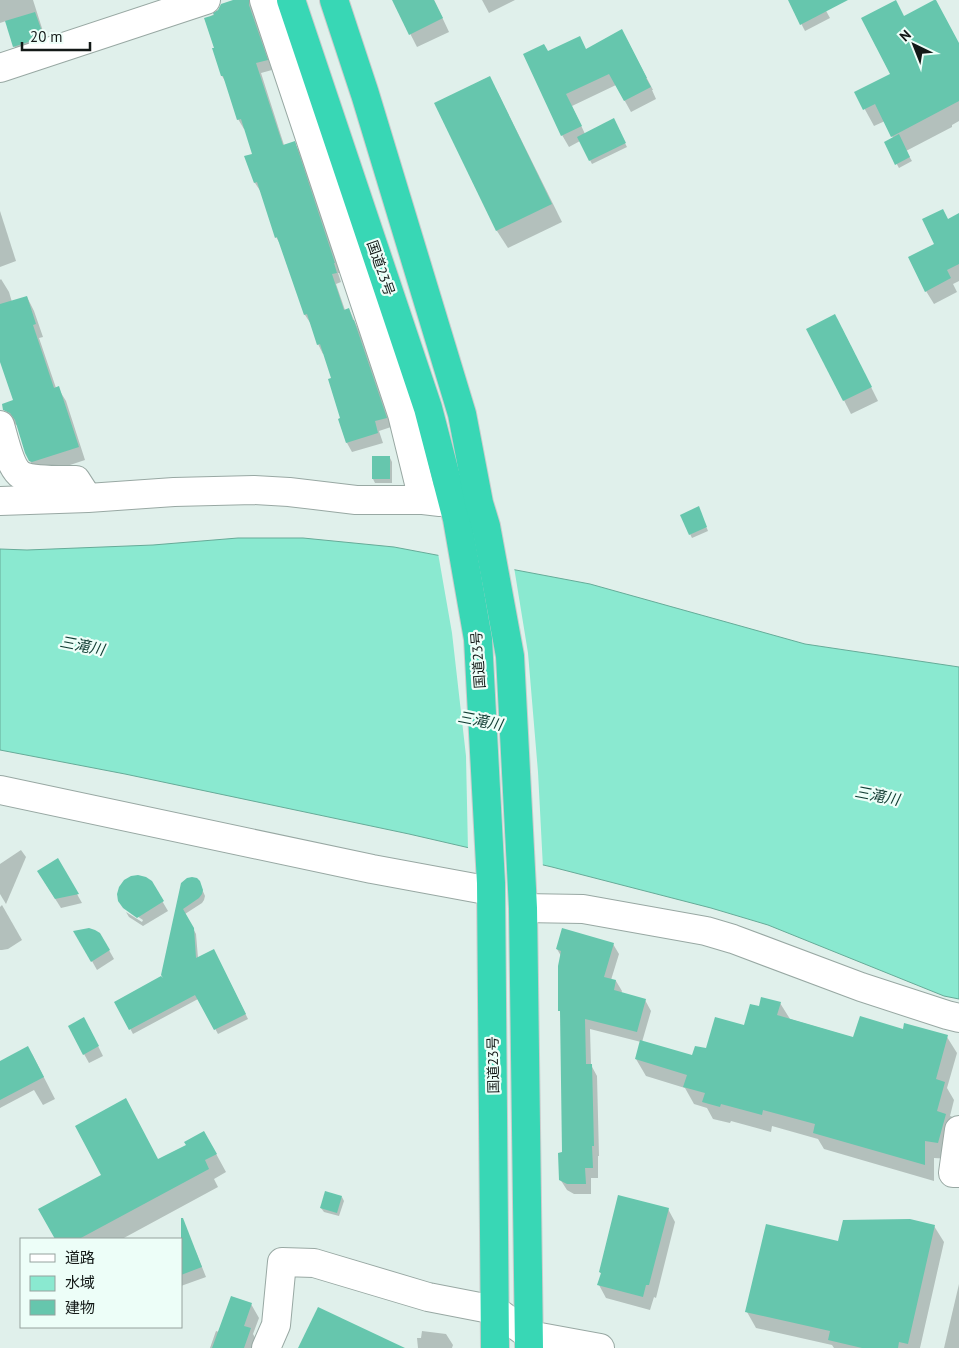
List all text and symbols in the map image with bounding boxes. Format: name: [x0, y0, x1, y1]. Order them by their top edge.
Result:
scale bar: [22, 20, 90, 52]
north arrow: [889, 20, 939, 70]
text: N: [896, 26, 915, 45]
text: 20 m: [30, 27, 63, 46]
street label: 国道23号: [363, 238, 399, 298]
street label: 国道23号: [467, 631, 489, 689]
water label: 三滝川: [58, 632, 108, 660]
water label: 三滝川: [456, 707, 506, 735]
water label: 三滝川: [853, 782, 903, 810]
street label: 国道23号: [484, 1036, 502, 1094]
legend: [20, 1238, 182, 1328]
text: 道路: [65, 1248, 95, 1267]
text: 水域: [65, 1273, 95, 1292]
text: 建物: [65, 1298, 95, 1317]

